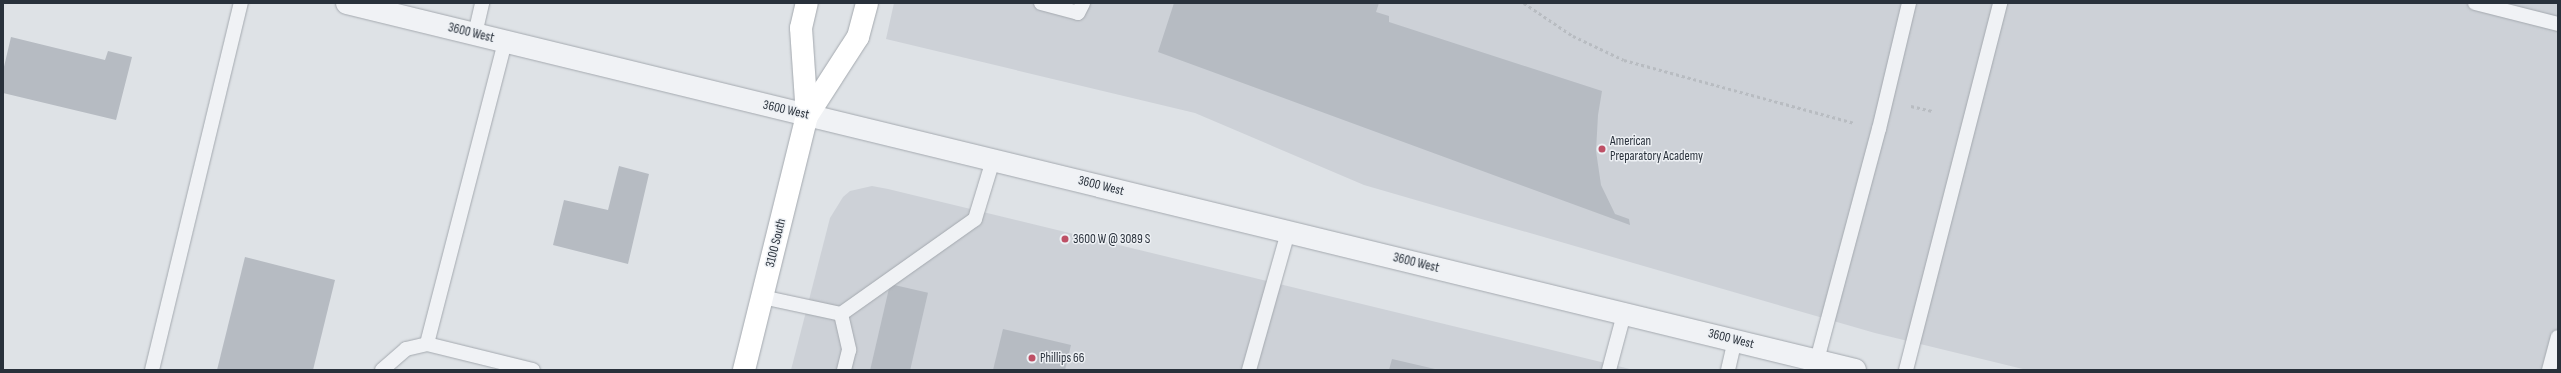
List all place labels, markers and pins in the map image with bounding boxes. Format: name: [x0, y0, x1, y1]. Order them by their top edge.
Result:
place label: American Preparatory Academy: [1610, 134, 1703, 165]
marker: American Preparatory Academy: [1597, 144, 1607, 154]
place label: 3600 W @ 3089 S: [1073, 231, 1150, 247]
marker: 3600 W @ 3089 S: [1060, 234, 1070, 244]
place label: Phillips 66: [1040, 350, 1084, 366]
marker: Phillips 66: [1027, 353, 1037, 363]

